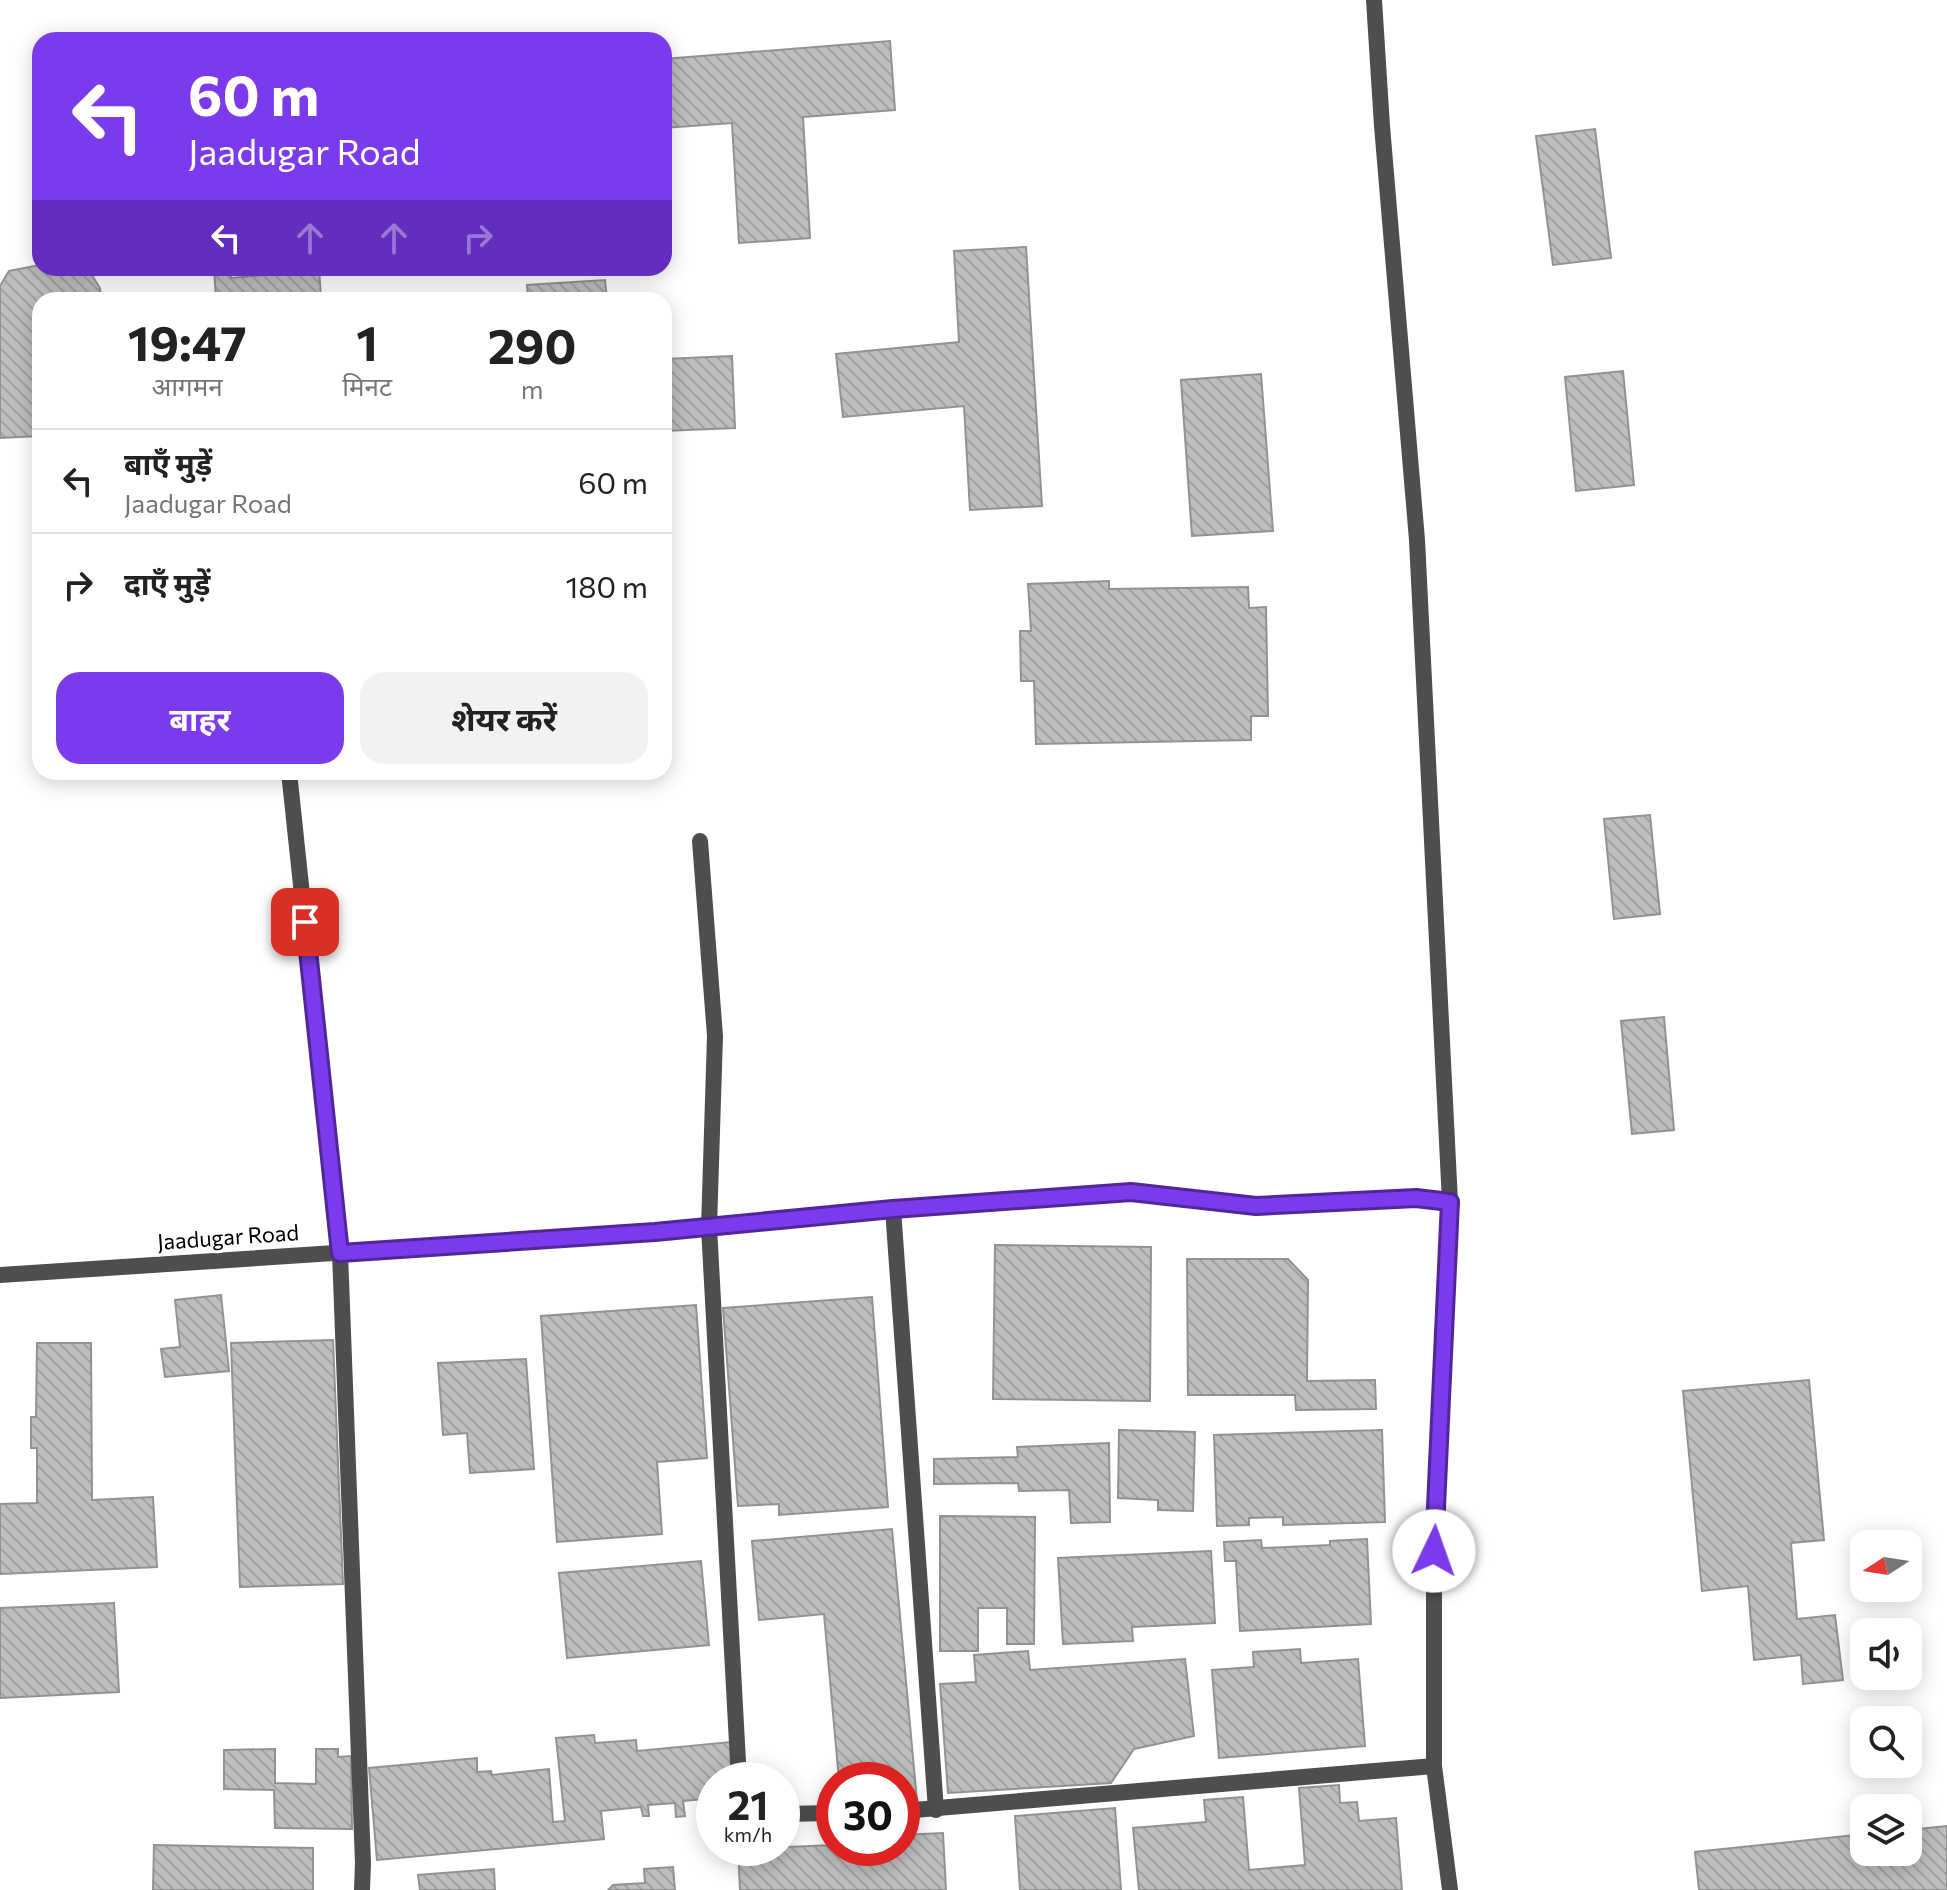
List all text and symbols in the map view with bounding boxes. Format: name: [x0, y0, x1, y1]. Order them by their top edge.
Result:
text: 60 m: [188, 59, 319, 128]
icon: left: [56, 64, 160, 168]
text: Jaadugar Road: [188, 128, 420, 172]
icon: left: [204, 216, 248, 260]
icon: ahead: [288, 216, 332, 260]
icon: ahead: [372, 216, 416, 260]
icon: right: [456, 216, 500, 260]
text: 19:47: [128, 312, 247, 371]
text: 1: [356, 312, 378, 371]
text: 290: [488, 315, 576, 374]
text: आगमन: [152, 370, 223, 401]
text: मिनट: [342, 370, 392, 401]
text: m: [521, 373, 543, 404]
text: बाएँ मुड़ें: [124, 444, 212, 481]
icon: left: [56, 459, 100, 503]
text: 60 m: [578, 463, 648, 500]
text: Jaadugar Road: [124, 487, 292, 518]
icon: right: [56, 563, 100, 607]
text: दाएँ मुड़ें: [124, 564, 210, 601]
text: 180 m: [565, 567, 648, 604]
button: बाहर: [56, 672, 344, 764]
button: शेयर करें: [360, 672, 648, 764]
pin: [271, 888, 339, 956]
icon: arrive: [283, 900, 327, 944]
street label: Jaadugar Road: [156, 1218, 300, 1255]
position arrow: [1392, 1509, 1476, 1593]
north arrow: [1850, 1530, 1922, 1602]
map controls: [1850, 1530, 1922, 1866]
button: sound: [1850, 1618, 1922, 1690]
button: search: [1850, 1706, 1922, 1778]
speed limit sign: 30: [816, 1762, 920, 1866]
text: 21: [728, 1779, 768, 1828]
button: layers: [1850, 1794, 1922, 1866]
text: km/h: [724, 1822, 772, 1846]

